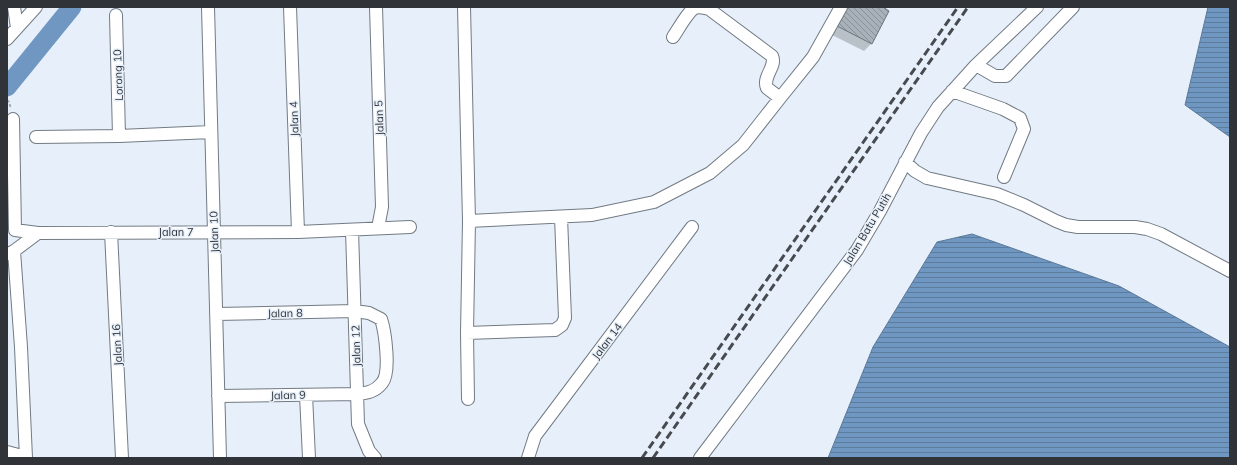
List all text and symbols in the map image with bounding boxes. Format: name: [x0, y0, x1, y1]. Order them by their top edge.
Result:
street label: Lorong 10: [110, 49, 126, 101]
street label: Jalan 5: [371, 100, 387, 136]
street label: Jalan 4: [286, 101, 302, 137]
street label: Jalan Batu Putih: [840, 190, 894, 268]
street label: Jalan 10: [206, 210, 222, 253]
street label: Jalan 7: [158, 225, 194, 239]
street label: Jalan 8: [267, 306, 303, 320]
street label: Jalan 14: [589, 320, 625, 362]
street label: Jalan 16: [109, 323, 125, 366]
street label: Jalan 12: [348, 324, 364, 367]
street label: Jalan 9: [270, 388, 306, 402]

